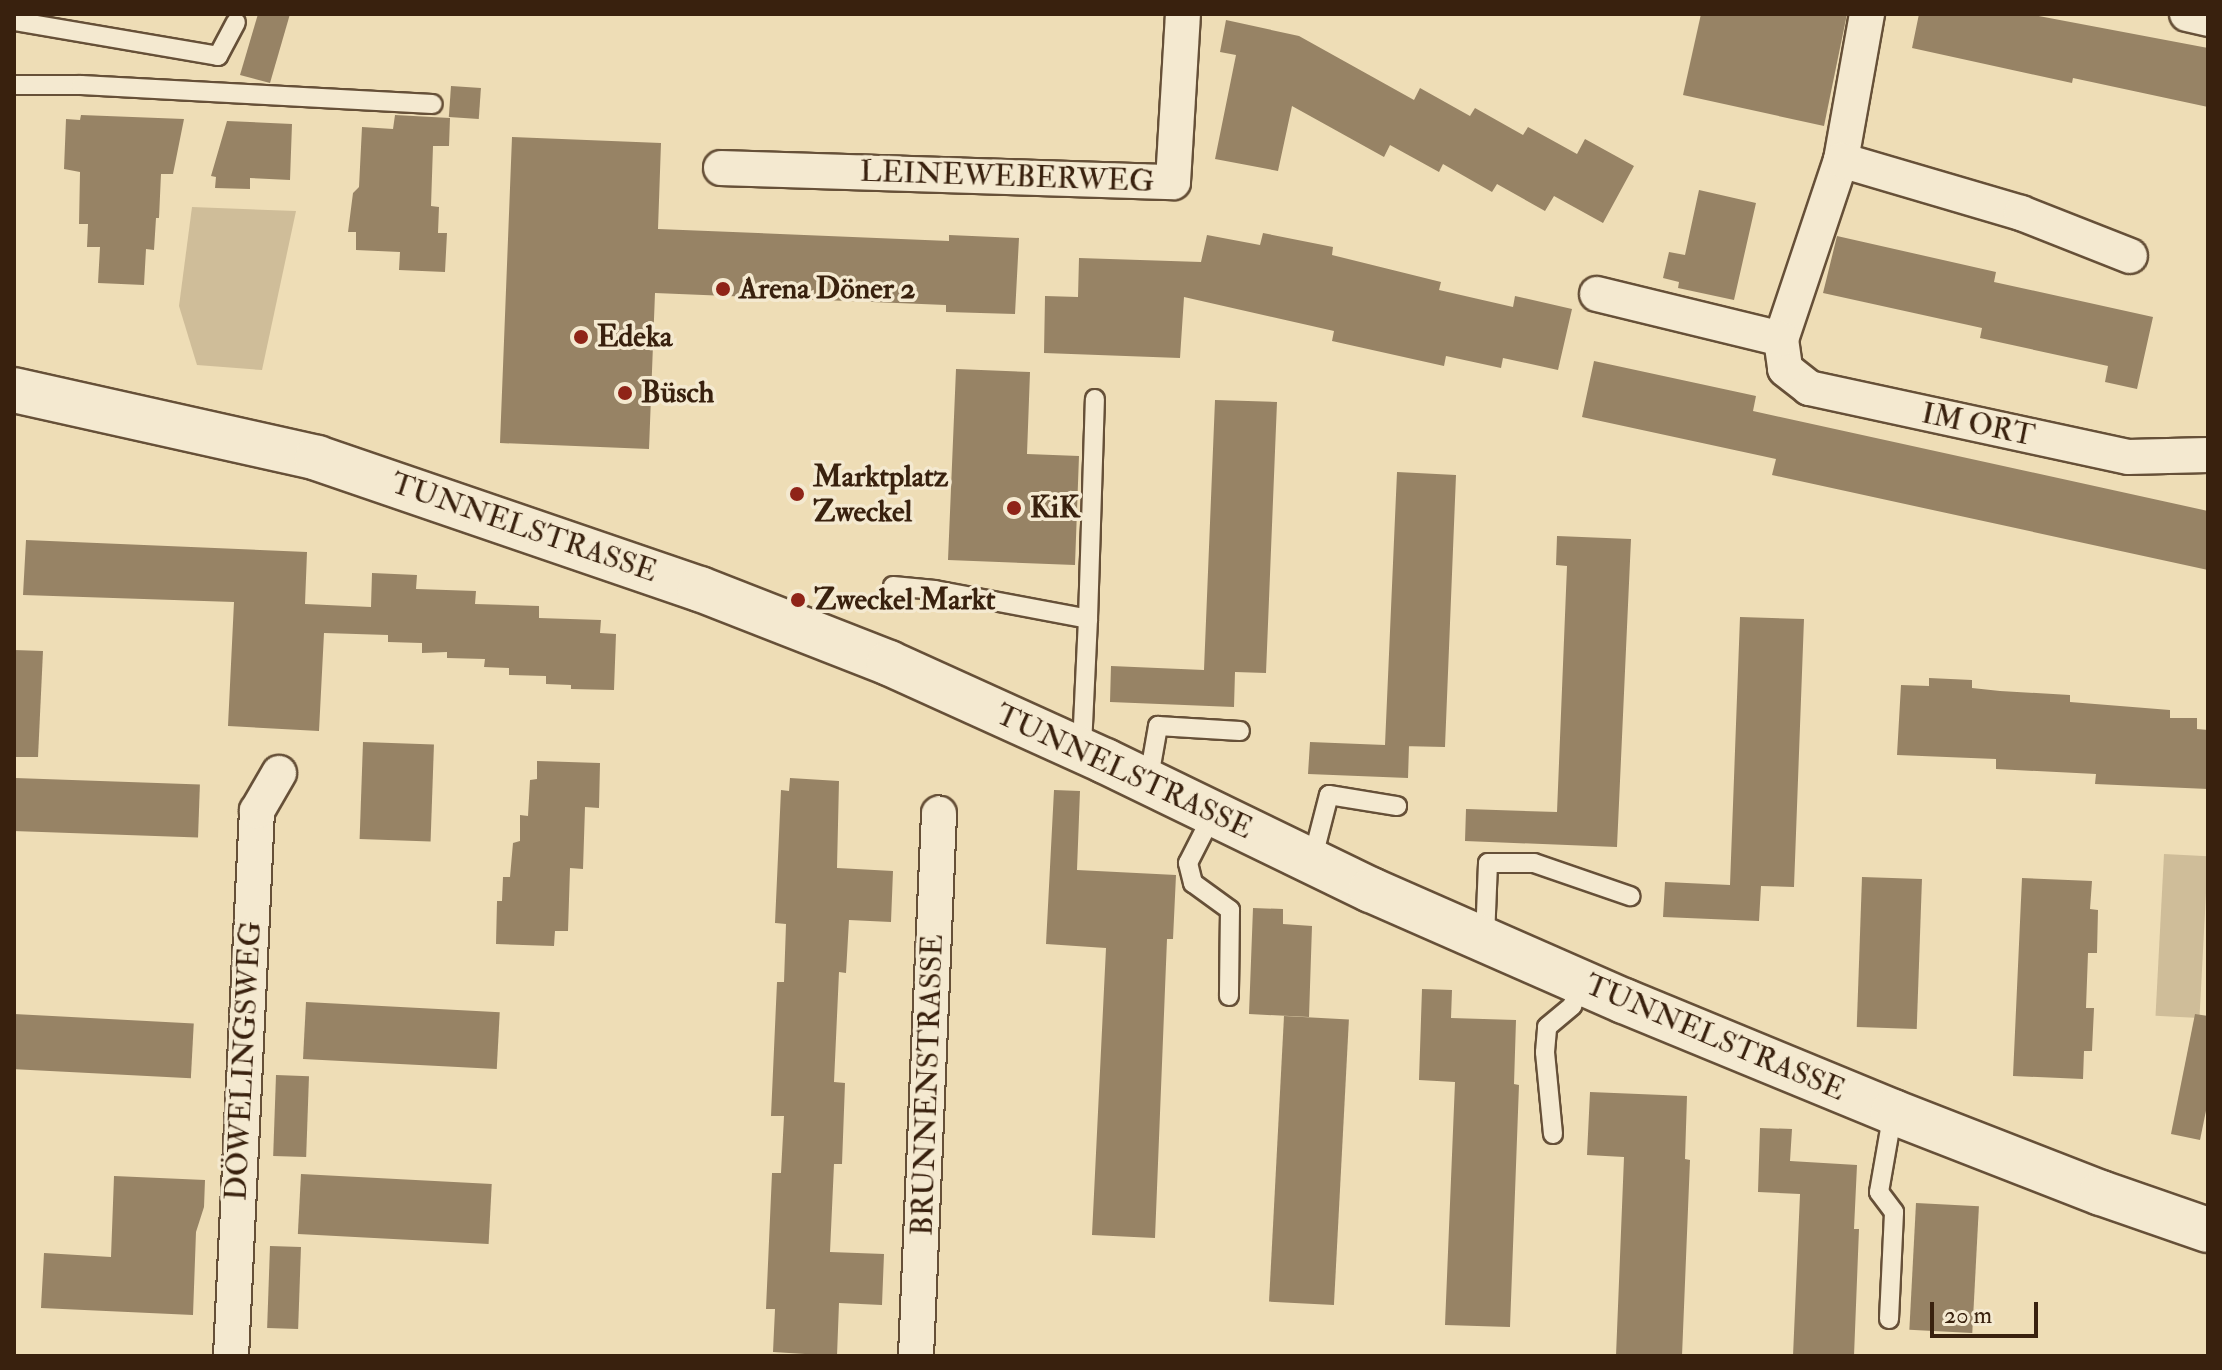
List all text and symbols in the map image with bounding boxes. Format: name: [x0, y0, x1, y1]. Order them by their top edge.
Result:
street label: LEINEWEBERWEG: [859, 154, 1155, 200]
place label: Arena Döner 2: [739, 271, 915, 307]
marker: Arena Döner 2: [714, 280, 732, 298]
place label: Edeka: [597, 319, 672, 355]
marker: Edeka: [572, 328, 590, 346]
place label: Büsch: [641, 375, 714, 411]
marker: Büsch: [616, 384, 634, 402]
street label: IM ORT: [1918, 395, 2038, 455]
place label: Marktplatz Zweckel: [813, 459, 948, 530]
street label: TUNNELSTRASSE: [386, 466, 662, 590]
marker: Marktplatz Zweckel: [788, 485, 806, 503]
place label: KiK: [1030, 490, 1080, 526]
marker: KiK: [1005, 499, 1023, 517]
place label: Zweckel Markt: [814, 582, 996, 618]
marker: Zweckel Markt: [789, 591, 807, 609]
street label: TUNNELSTRASSE: [990, 697, 1258, 847]
street label: DÖWELINGSWEG: [219, 920, 269, 1202]
street label: BRUNNENSTRASSE: [905, 933, 951, 1237]
street label: TUNNELSTRASSE: [1580, 967, 1850, 1109]
scale bar: [1934, 1286, 2042, 1336]
text: 20 m: [1944, 1300, 1992, 1331]

